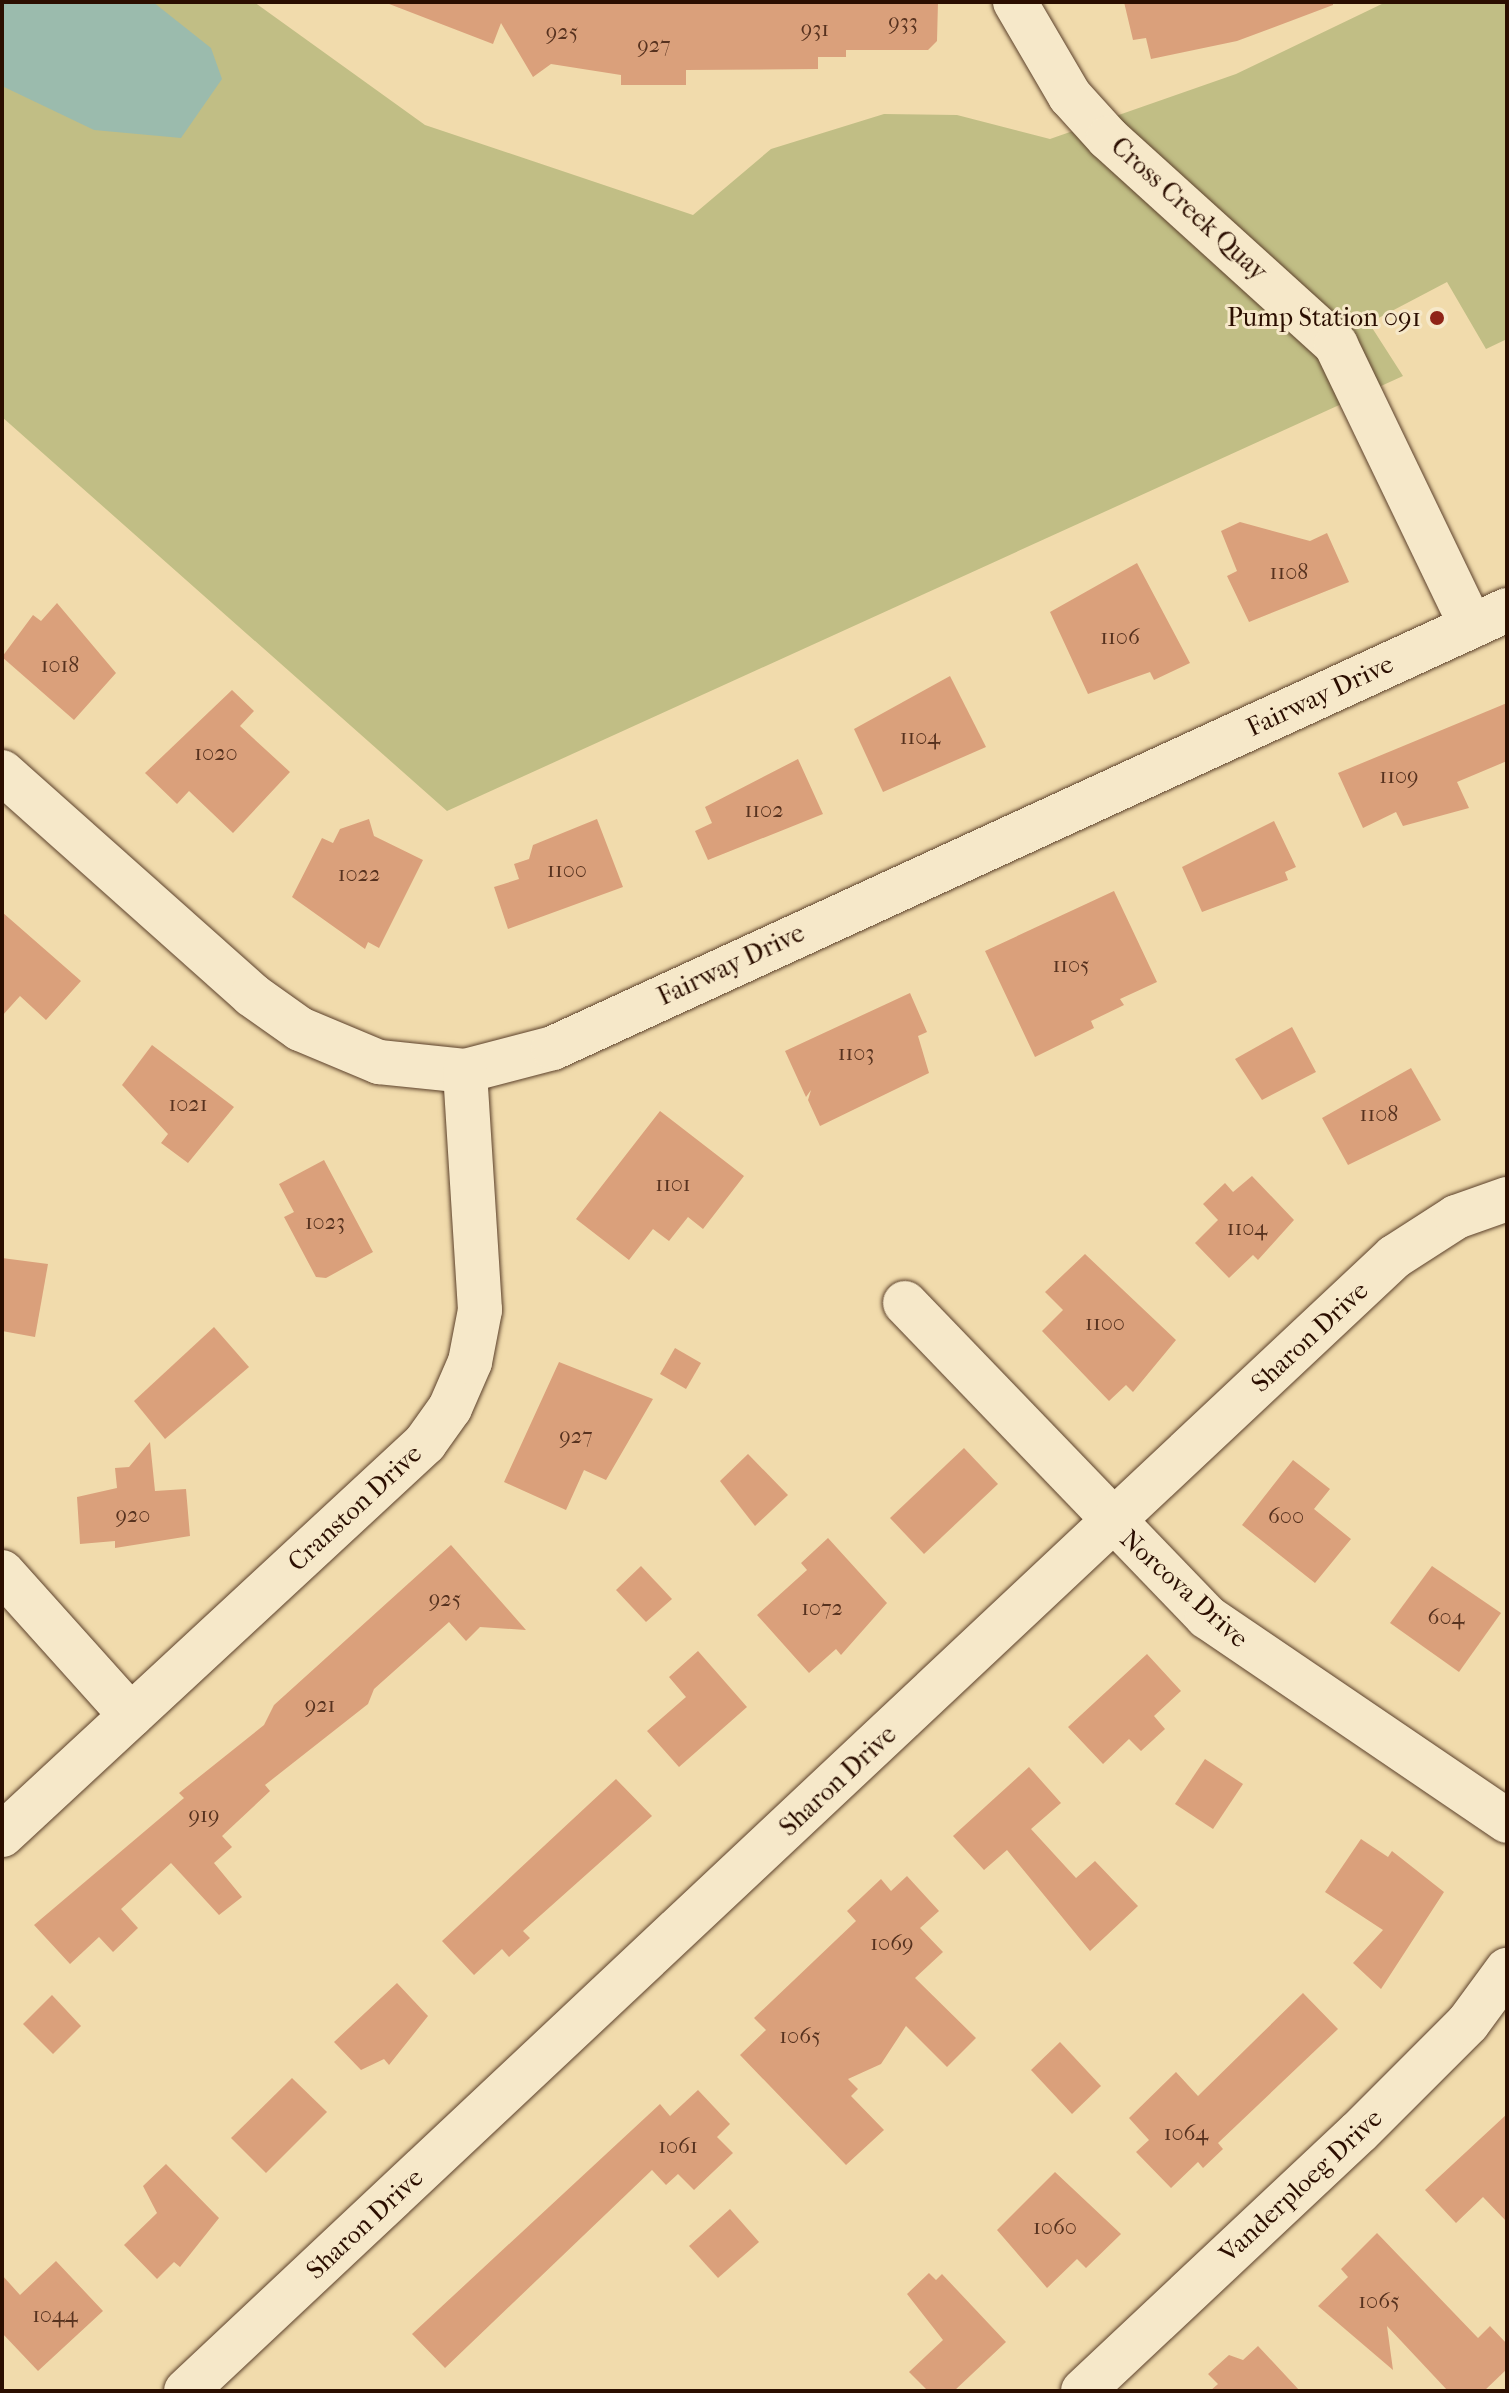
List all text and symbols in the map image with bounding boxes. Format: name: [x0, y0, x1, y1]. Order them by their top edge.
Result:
house number: 933: [888, 10, 918, 36]
house number: 931: [801, 17, 829, 43]
house number: 925: [546, 20, 578, 46]
house number: 927: [637, 33, 671, 59]
street label: Cross Creek Quay: [1104, 131, 1274, 287]
place label: Pump Station 091: [1227, 302, 1421, 334]
marker: Pump Station 091: [1428, 309, 1446, 327]
house number: 1108: [1270, 560, 1308, 586]
house number: 1106: [1100, 625, 1140, 651]
street label: Fairway Drive: [1242, 648, 1398, 744]
house number: 1018: [41, 653, 79, 679]
house number: 1104: [900, 725, 940, 751]
house number: 1020: [194, 741, 238, 767]
house number: 1109: [1379, 764, 1419, 790]
house number: 1102: [744, 798, 784, 824]
house number: 1100: [547, 858, 587, 884]
house number: 1022: [338, 862, 380, 888]
street label: Fairway Drive: [653, 917, 809, 1013]
house number: 1105: [1052, 953, 1090, 979]
house number: 1103: [838, 1041, 874, 1067]
house number: 1021: [168, 1092, 208, 1118]
house number: 1108: [1360, 1102, 1398, 1128]
house number: 1101: [655, 1172, 691, 1198]
house number: 1023: [305, 1210, 345, 1236]
house number: 1104: [1227, 1216, 1267, 1242]
street label: Sharon Drive: [1245, 1275, 1375, 1399]
house number: 1100: [1085, 1311, 1125, 1337]
house number: 927: [559, 1424, 593, 1450]
street label: Cranston Drive: [282, 1438, 428, 1578]
house number: 920: [116, 1503, 150, 1529]
house number: 600: [1268, 1504, 1304, 1530]
street label: Norcova Drive: [1114, 1523, 1254, 1655]
house number: 925: [429, 1587, 461, 1613]
house number: 1072: [801, 1596, 843, 1622]
house number: 604: [1428, 1605, 1464, 1631]
house number: 921: [305, 1693, 335, 1719]
street label: Sharon Drive: [773, 1719, 903, 1843]
house number: 919: [189, 1803, 219, 1829]
house number: 1069: [870, 1931, 914, 1957]
house number: 1065: [779, 2024, 821, 2050]
street label: Vanderploeg Drive: [1213, 2103, 1389, 2269]
house number: 1064: [1164, 2121, 1208, 2147]
house number: 1061: [658, 2134, 698, 2160]
street label: Sharon Drive: [300, 2162, 430, 2286]
house number: 1060: [1033, 2215, 1077, 2241]
house number: 1065: [1358, 2289, 1400, 2315]
house number: 1044: [32, 2303, 78, 2329]

